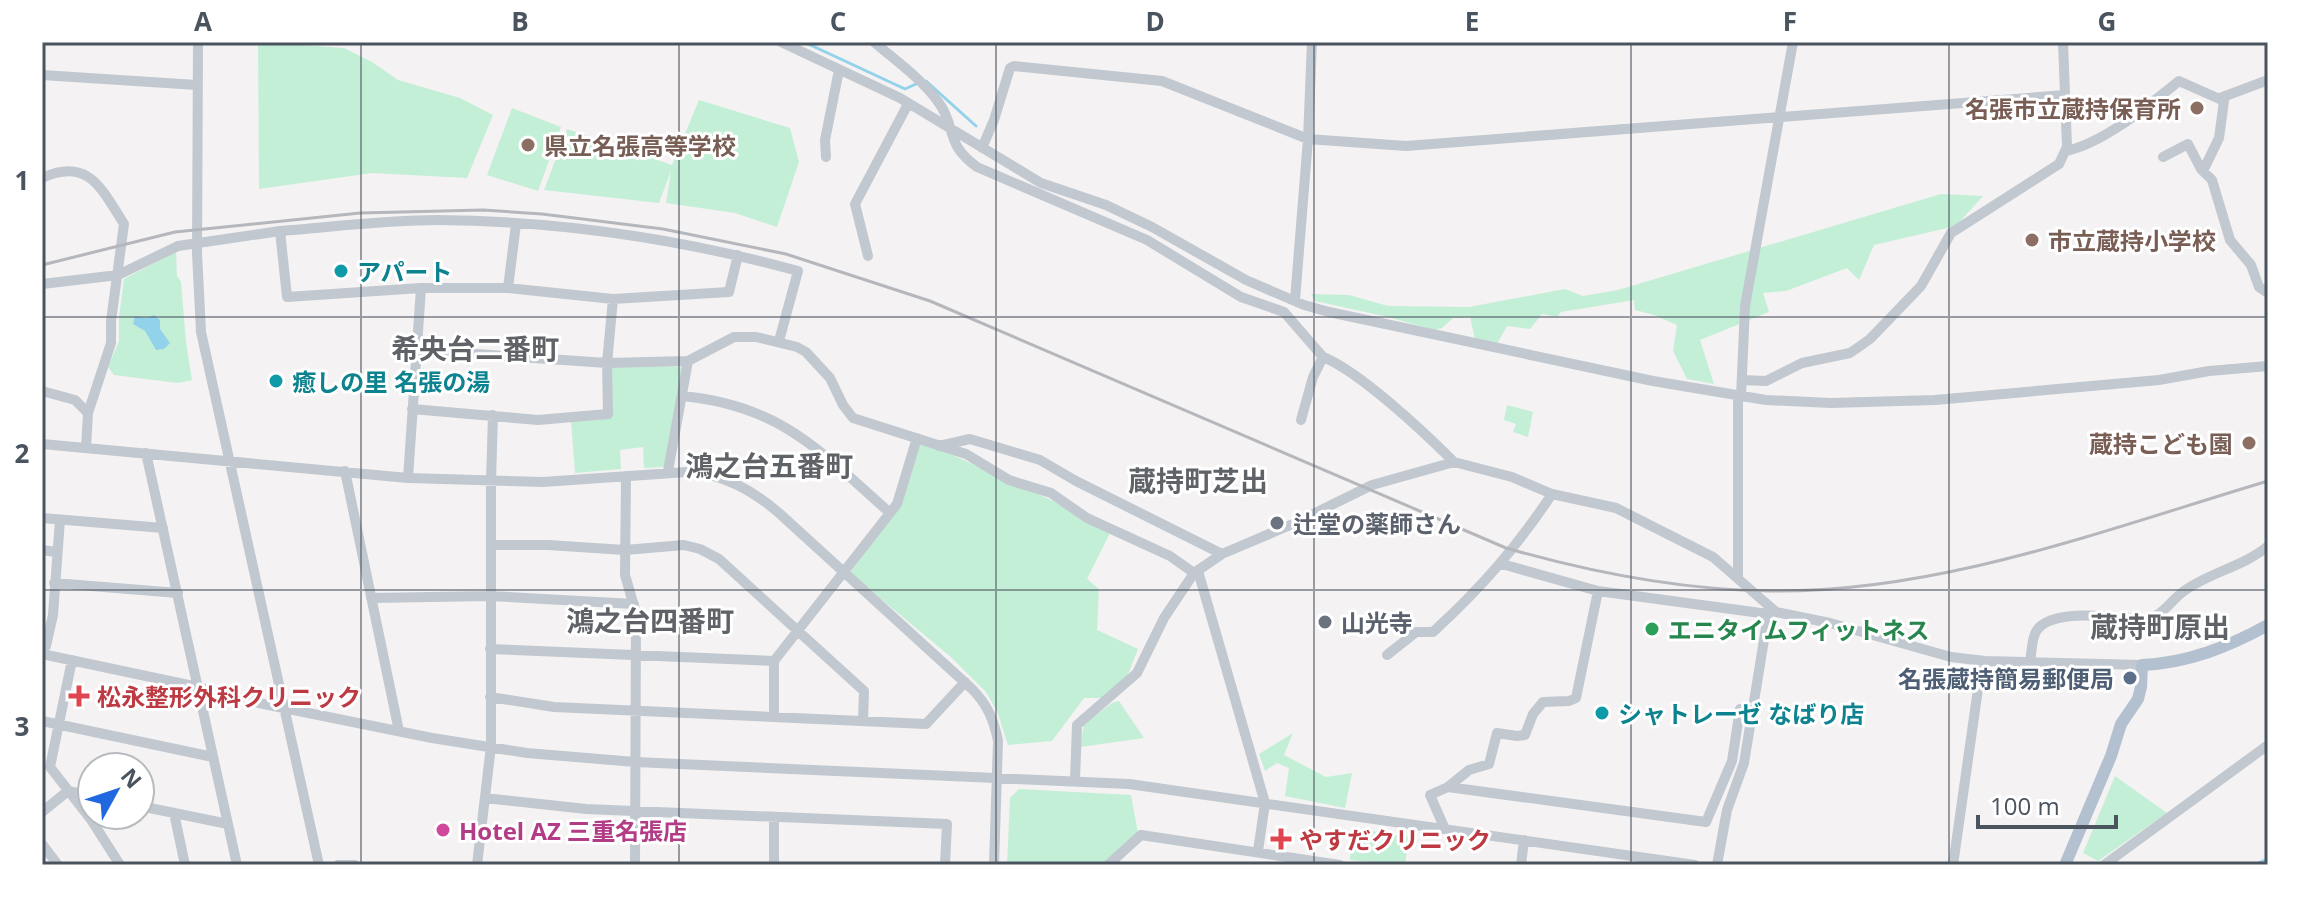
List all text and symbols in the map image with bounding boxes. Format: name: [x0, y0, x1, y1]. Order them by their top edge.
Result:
text: A: [194, 3, 212, 39]
text: B: [511, 3, 529, 39]
text: C: [830, 3, 846, 39]
text: D: [1145, 3, 1165, 39]
text: E: [1465, 3, 1479, 39]
text: F: [1783, 3, 1797, 39]
text: G: [2098, 3, 2116, 39]
place label: 名張市立蔵持保育所: [1965, 92, 2181, 125]
marker: 名張市立蔵持保育所: [2188, 99, 2206, 117]
place label: 県立名張高等学校: [544, 129, 736, 162]
marker: 県立名張高等学校: [519, 136, 537, 154]
text: 1: [15, 162, 29, 198]
place label: 市立蔵持小学校: [2048, 224, 2216, 257]
marker: 市立蔵持小学校: [2023, 231, 2041, 249]
place label: アパート: [357, 255, 453, 288]
marker: アパート: [332, 262, 350, 280]
district label: 希央台二番町: [391, 329, 559, 367]
place label: 癒しの里 名張の湯: [292, 365, 490, 398]
marker: 癒しの里 名張の湯: [267, 372, 285, 390]
place label: 蔵持こども園: [2089, 427, 2233, 460]
marker: 蔵持こども園: [2240, 434, 2258, 452]
text: 2: [15, 435, 30, 471]
district label: 鴻之台五番町: [685, 446, 853, 484]
district label: 蔵持町芝出: [1128, 461, 1268, 499]
place label: 辻堂の薬師さん: [1293, 507, 1461, 540]
marker: 辻堂の薬師さん: [1268, 514, 1286, 532]
district label: 鴻之台四番町: [566, 601, 734, 639]
place label: 山光寺: [1341, 606, 1413, 639]
district label: 蔵持町原出: [2090, 607, 2230, 645]
marker: 山光寺: [1316, 613, 1334, 631]
place label: エニタイムフィットネス: [1668, 613, 1930, 646]
marker: エニタイムフィットネス: [1643, 620, 1661, 638]
place label: 名張蔵持簡易郵便局: [1898, 662, 2114, 695]
marker: 名張蔵持簡易郵便局: [2121, 669, 2139, 687]
place label: 松永整形外科クリニック: [97, 680, 361, 713]
marker: 松永整形外科クリニック: [68, 685, 90, 707]
place label: シャトレーゼ なばり店: [1618, 697, 1864, 730]
marker: シャトレーゼ なばり店: [1593, 704, 1611, 722]
text: 3: [15, 708, 29, 744]
north arrow: [76, 751, 156, 831]
text: N: [115, 761, 149, 794]
scale bar: [1978, 779, 2116, 829]
text: 100 m: [1990, 789, 2060, 822]
place label: Hotel AZ 三重名張店: [459, 814, 687, 847]
marker: Hotel AZ 三重名張店: [434, 821, 452, 839]
place label: やすだクリニック: [1299, 823, 1491, 856]
marker: やすだクリニック: [1270, 828, 1292, 850]

